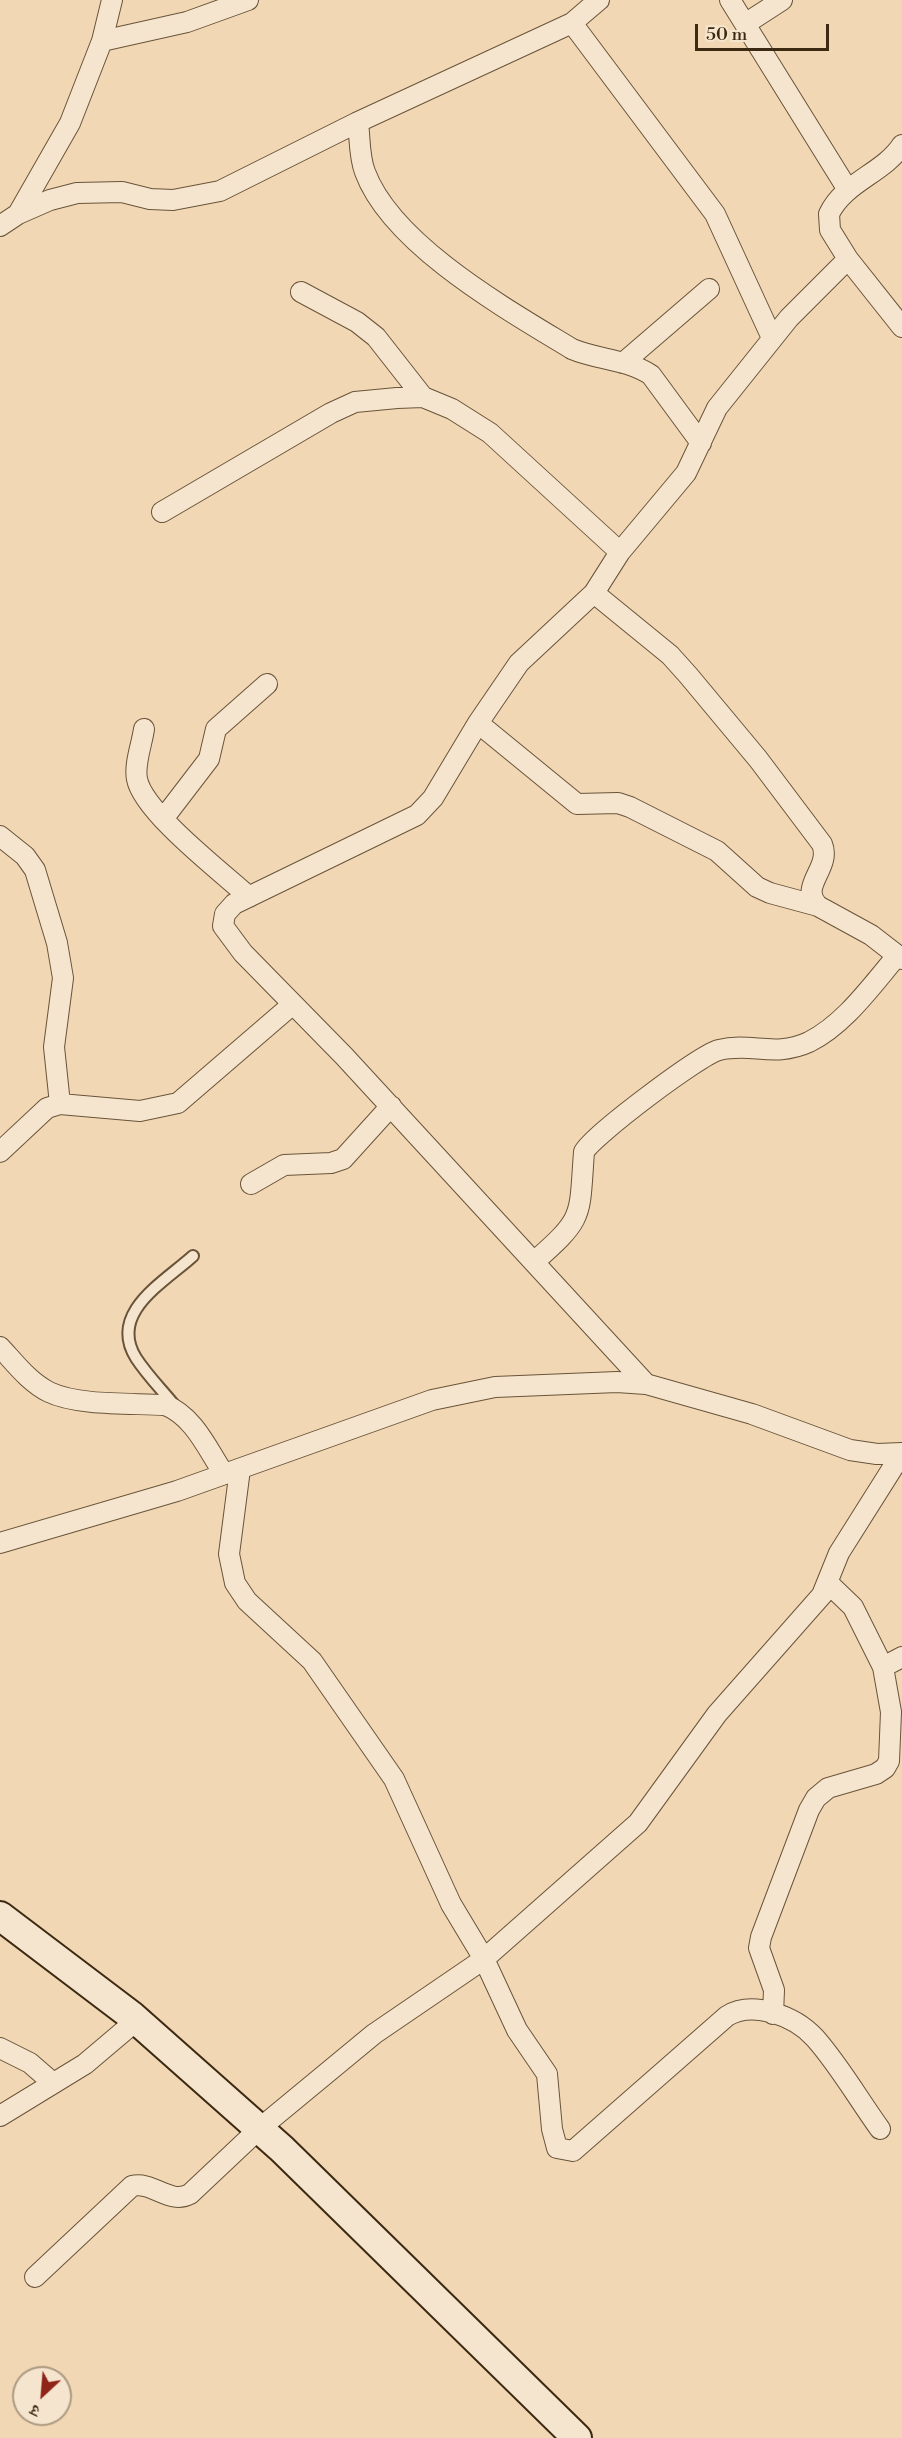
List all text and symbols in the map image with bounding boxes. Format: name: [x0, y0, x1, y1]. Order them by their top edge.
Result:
scale bar: [698, 12, 832, 50]
text: 50 m: [706, 23, 747, 46]
north arrow: [12, 2366, 72, 2426]
text: उ: [27, 2400, 43, 2421]

